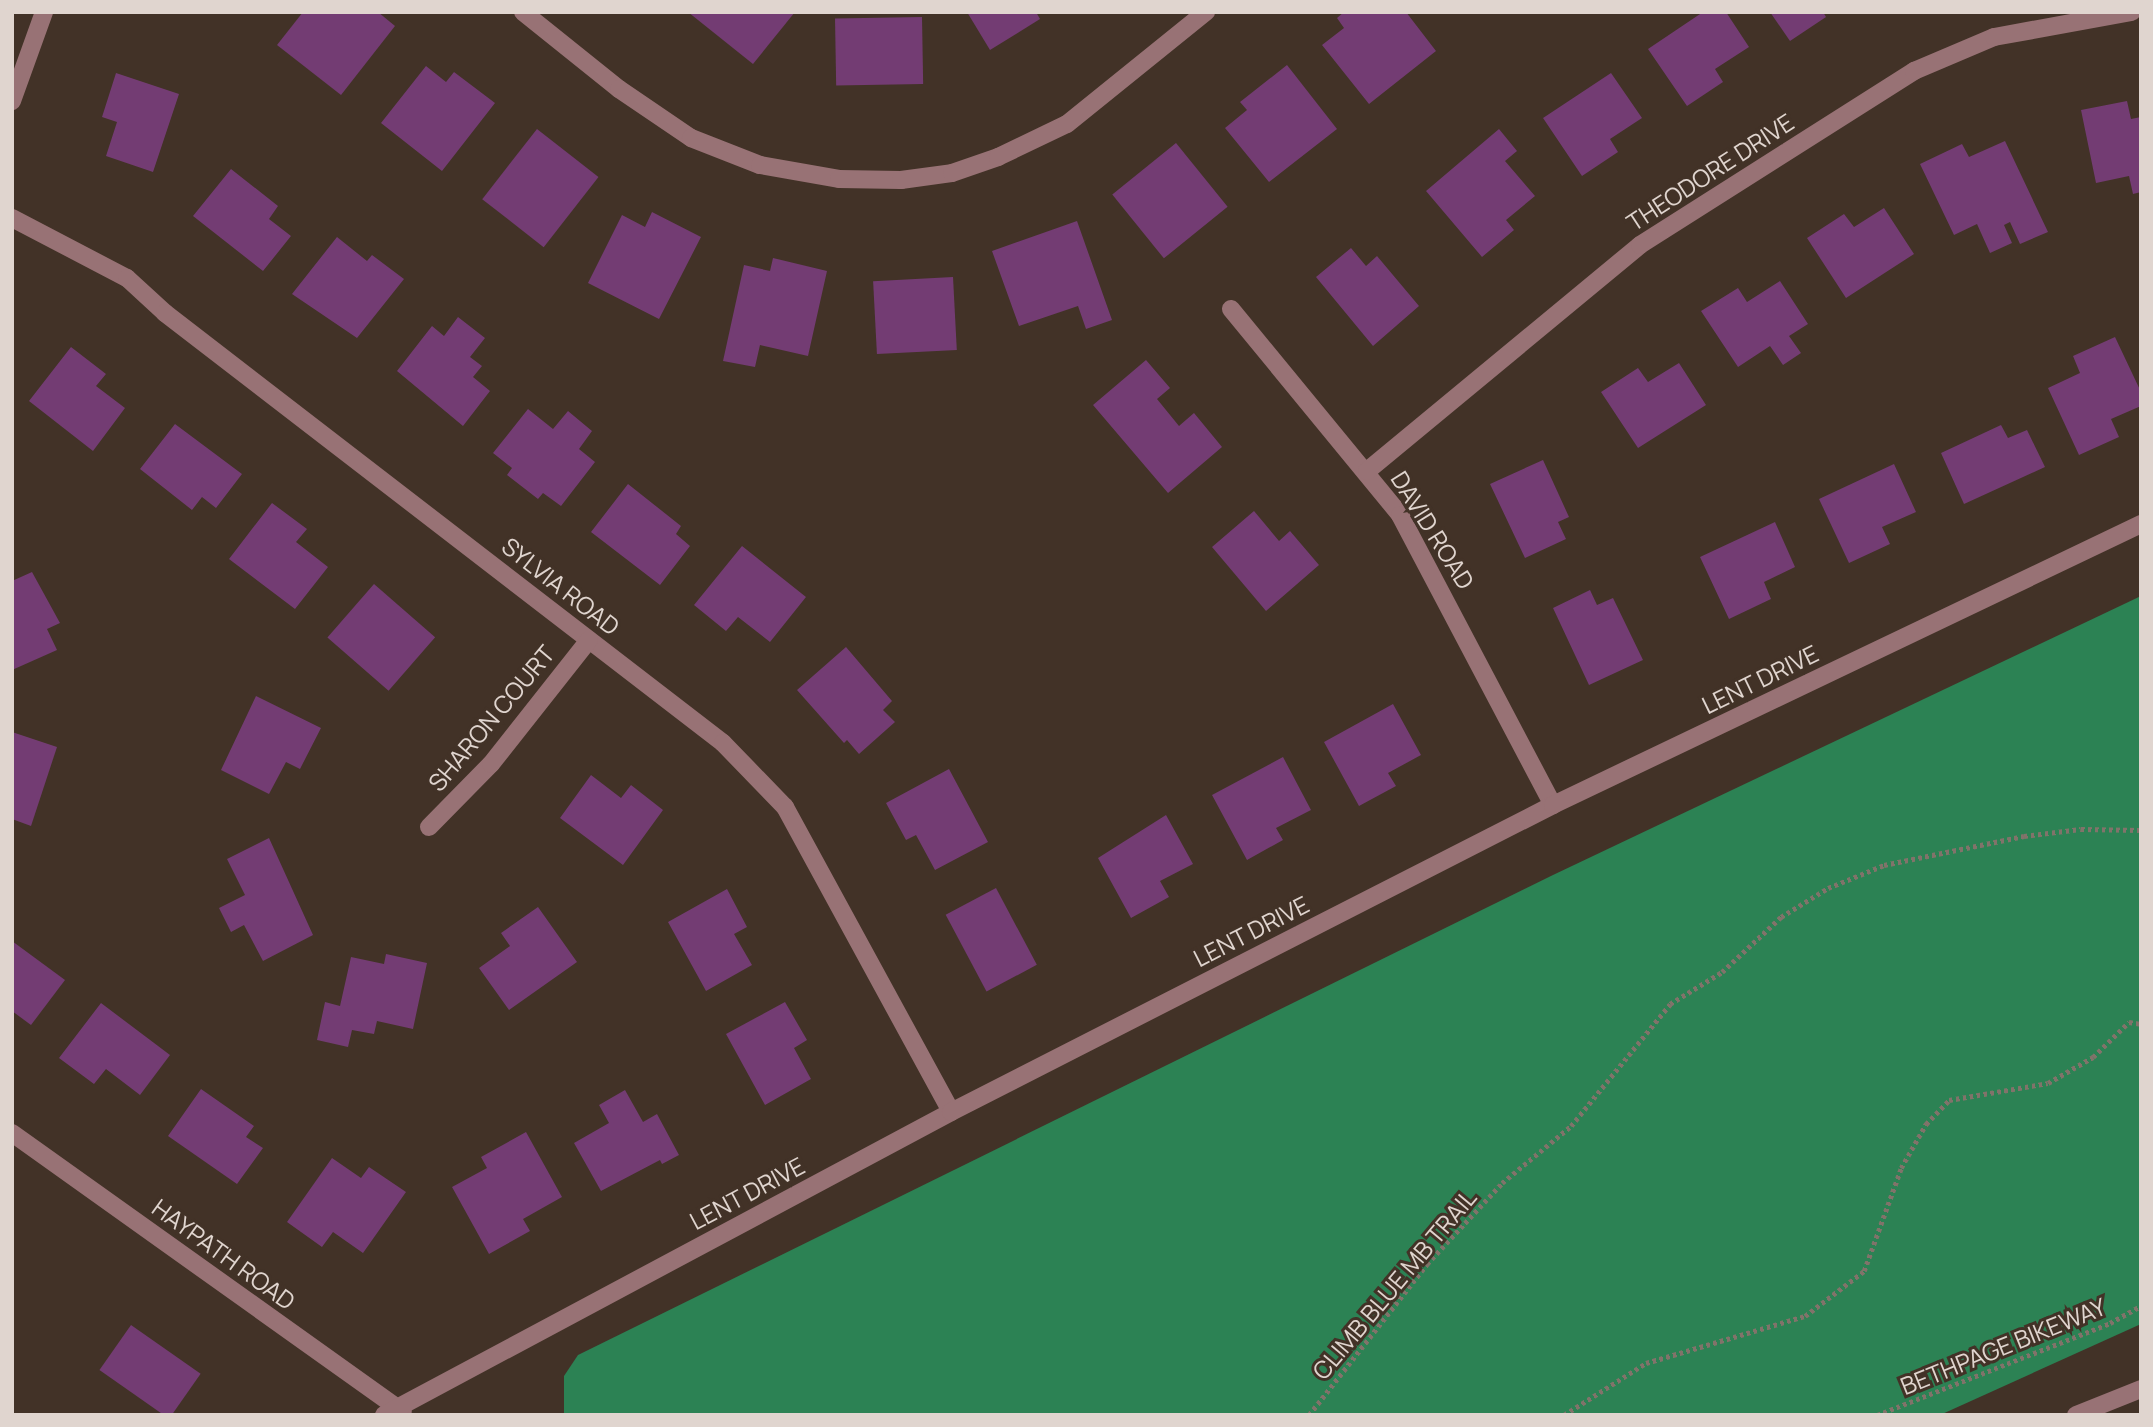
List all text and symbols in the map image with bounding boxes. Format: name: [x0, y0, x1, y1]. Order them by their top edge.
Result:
street label: THEODORE DRIVE: [1621, 107, 1799, 237]
street label: DAVID ROAD: [1385, 466, 1481, 594]
street label: SYLVIA ROAD: [497, 531, 625, 641]
street label: LENT DRIVE: [1697, 638, 1823, 720]
street label: SHARON COURT: [422, 639, 560, 797]
street label: LENT DRIVE: [1188, 889, 1314, 973]
street label: LENT DRIVE: [684, 1151, 810, 1235]
street label: CLIMB BLUE MB TRAIL: [1306, 1183, 1482, 1385]
street label: HAYPATH ROAD: [147, 1193, 301, 1315]
street label: BETHPAGE BIKEWAY: [1896, 1292, 2110, 1400]

